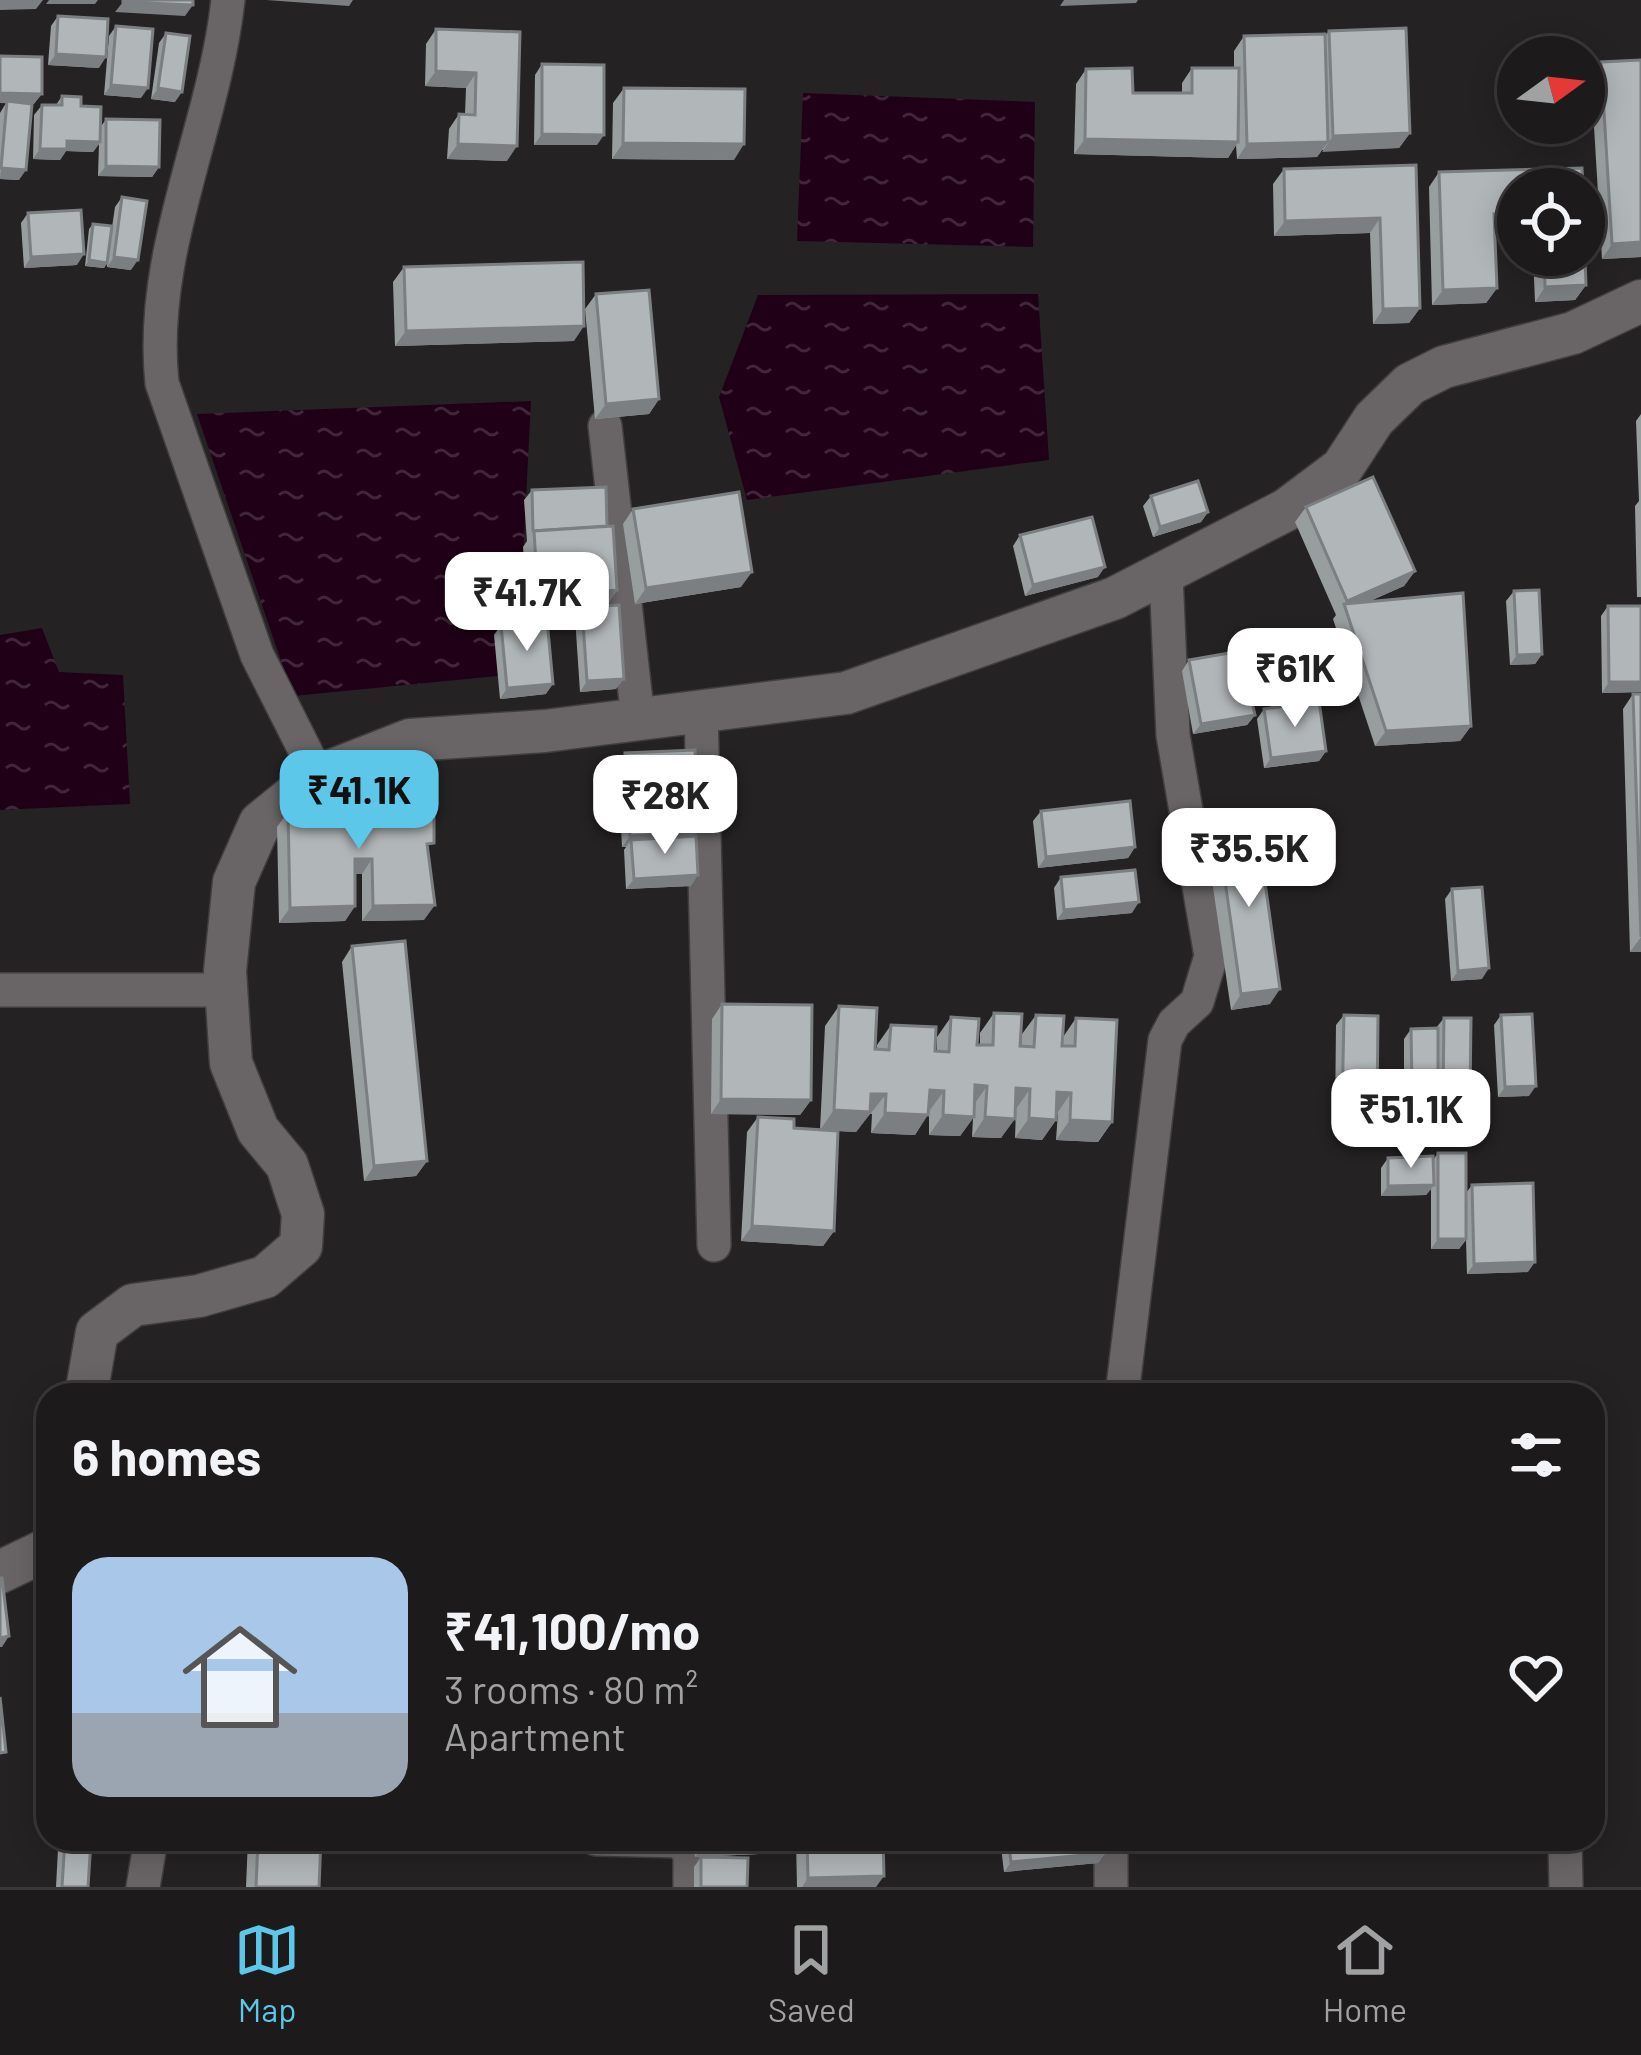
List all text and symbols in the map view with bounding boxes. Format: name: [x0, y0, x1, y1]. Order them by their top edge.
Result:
north arrow: [1497, 36, 1605, 144]
map controls: [1497, 36, 1605, 276]
button: locate: [1497, 168, 1605, 276]
pin: ₹41.7K: [429, 552, 625, 654]
text: ₹41.7K: [472, 567, 582, 614]
pin: ₹61K: [1224, 628, 1366, 730]
text: ₹61K: [1254, 643, 1336, 690]
pin: ₹41.1K: [261, 750, 457, 852]
pin: ₹28K: [594, 755, 736, 857]
text: ₹41.1K: [307, 765, 411, 812]
text: ₹28K: [620, 770, 710, 817]
pin: ₹35.5K: [1151, 808, 1347, 910]
text: ₹35.5K: [1189, 823, 1309, 870]
pin: ₹51.1K: [1313, 1069, 1509, 1171]
text: ₹51.1K: [1358, 1084, 1464, 1131]
icon: filters: [1503, 1422, 1569, 1488]
text: 6 homes: [72, 1425, 261, 1486]
text: ₹41,100/mo: [444, 1599, 700, 1660]
icon: home: [168, 1605, 312, 1749]
icon: heart: [1503, 1644, 1569, 1710]
text: 3 rooms · 80 m²: [444, 1665, 698, 1712]
text: Apartment: [444, 1712, 626, 1759]
tab: Map: [234, 1917, 300, 2029]
tab: Saved: [768, 1917, 855, 2029]
tab: Home: [1323, 1917, 1407, 2029]

